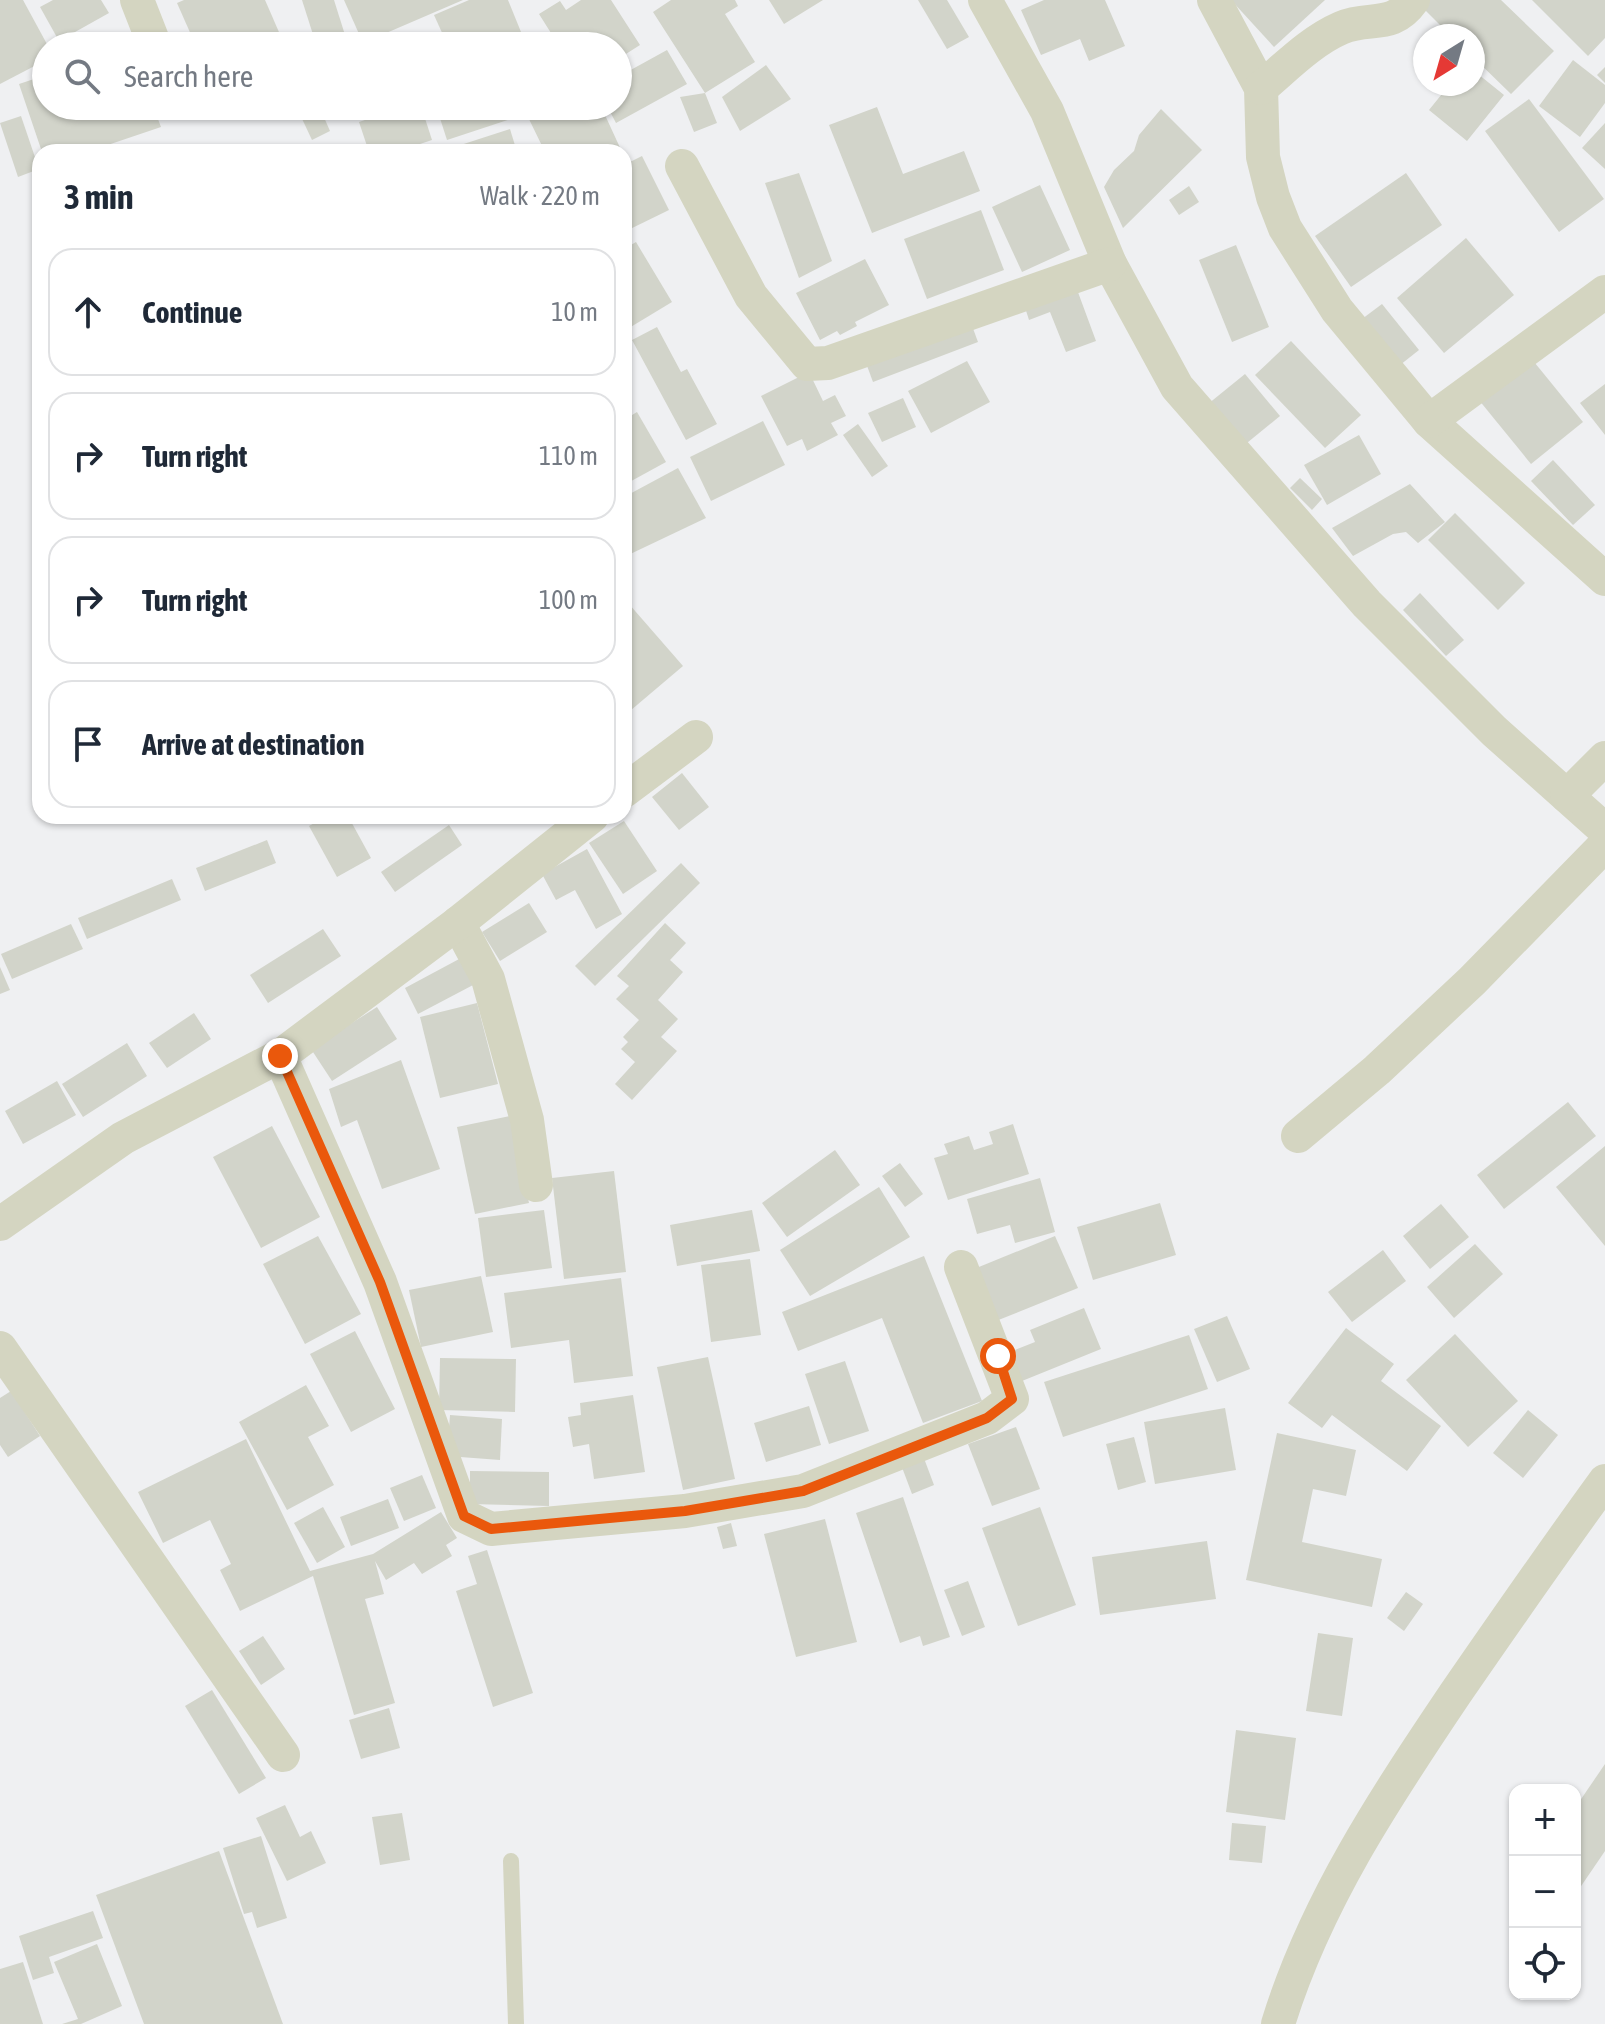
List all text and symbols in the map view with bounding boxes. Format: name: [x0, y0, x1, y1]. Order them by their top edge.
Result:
north arrow: [1413, 24, 1485, 96]
search box: [32, 32, 632, 120]
icon: search: [60, 54, 104, 98]
text: Search here: [124, 59, 253, 93]
text: 3 min: [64, 177, 133, 216]
text: Walk · 220 m: [480, 181, 600, 211]
icon: ahead: [66, 290, 110, 334]
text: Continue: [142, 295, 242, 329]
text: 10 m: [551, 297, 598, 327]
icon: right: [66, 434, 110, 478]
text: Turn right: [142, 439, 248, 473]
text: 110 m: [539, 441, 598, 471]
icon: right: [66, 578, 110, 622]
text: Turn right: [142, 583, 248, 617]
text: 100 m: [539, 585, 598, 615]
icon: arrive: [66, 722, 110, 766]
text: Arrive at destination: [142, 727, 364, 761]
route end: [262, 1038, 298, 1074]
route start: [980, 1338, 1016, 1374]
map controls: [1509, 1784, 1581, 2000]
button: +: [1509, 1784, 1581, 1856]
button: −: [1509, 1856, 1581, 1928]
button: locate: [1509, 1928, 1581, 2000]

